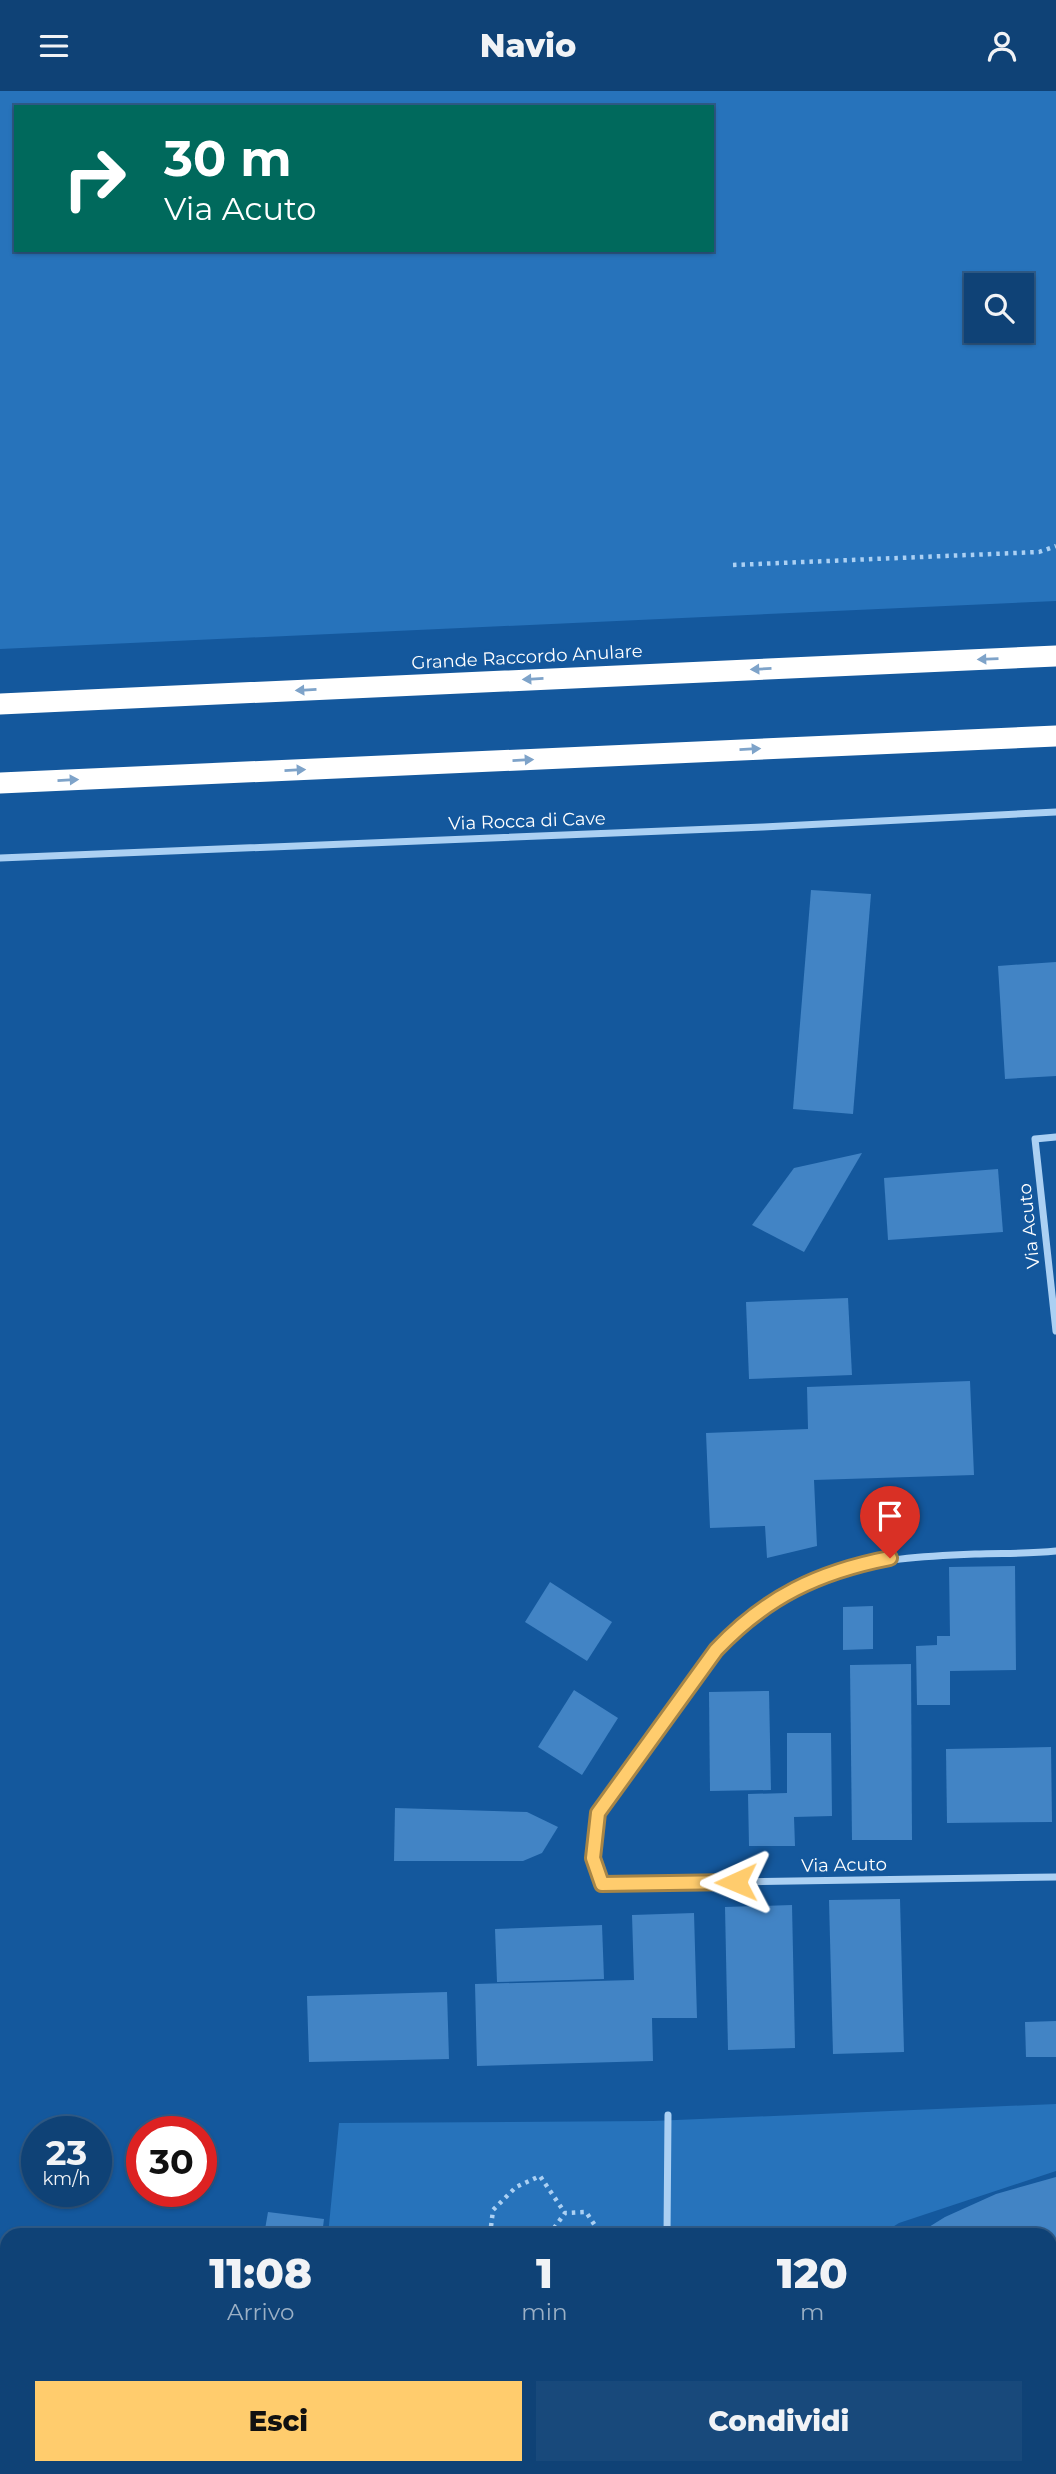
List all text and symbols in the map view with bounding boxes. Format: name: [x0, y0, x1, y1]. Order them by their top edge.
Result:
text: Navio: [480, 26, 576, 65]
icon: menu: [35, 27, 73, 65]
icon: person: [983, 27, 1021, 65]
text: 30 m: [164, 129, 292, 188]
icon: right: [49, 133, 140, 224]
text: Via Acuto: [164, 189, 316, 228]
map controls: [964, 273, 1034, 343]
button: search: [964, 273, 1034, 343]
street label: Grande Raccordo Anulare: [411, 640, 643, 674]
one-way arrow: [977, 654, 999, 665]
one-way arrow: [749, 663, 771, 674]
one-way arrow: [522, 674, 544, 685]
one-way arrow: [295, 685, 317, 696]
one-way arrow: [739, 744, 761, 755]
one-way arrow: [512, 754, 534, 765]
one-way arrow: [285, 764, 307, 775]
one-way arrow: [57, 774, 79, 785]
street label: Via Rocca di Cave: [448, 807, 606, 835]
street label: Via Acuto: [1014, 1182, 1044, 1270]
pin: [860, 1486, 920, 1558]
icon: arrive: [871, 1497, 909, 1535]
position arrow: [699, 1845, 773, 1919]
street label: Via Acuto: [801, 1853, 887, 1877]
speed limit sign: 30: [126, 2116, 217, 2207]
text: 23: [46, 2131, 87, 2174]
text: km/h: [42, 2168, 91, 2190]
text: 11:08: [209, 2247, 312, 2299]
text: 1: [536, 2247, 553, 2299]
text: 120: [777, 2247, 848, 2299]
text: Arrivo: [227, 2298, 294, 2326]
text: min: [521, 2298, 567, 2326]
text: m: [800, 2298, 824, 2326]
button: Esci: [35, 2381, 522, 2461]
button: Condividi: [536, 2381, 1022, 2461]

